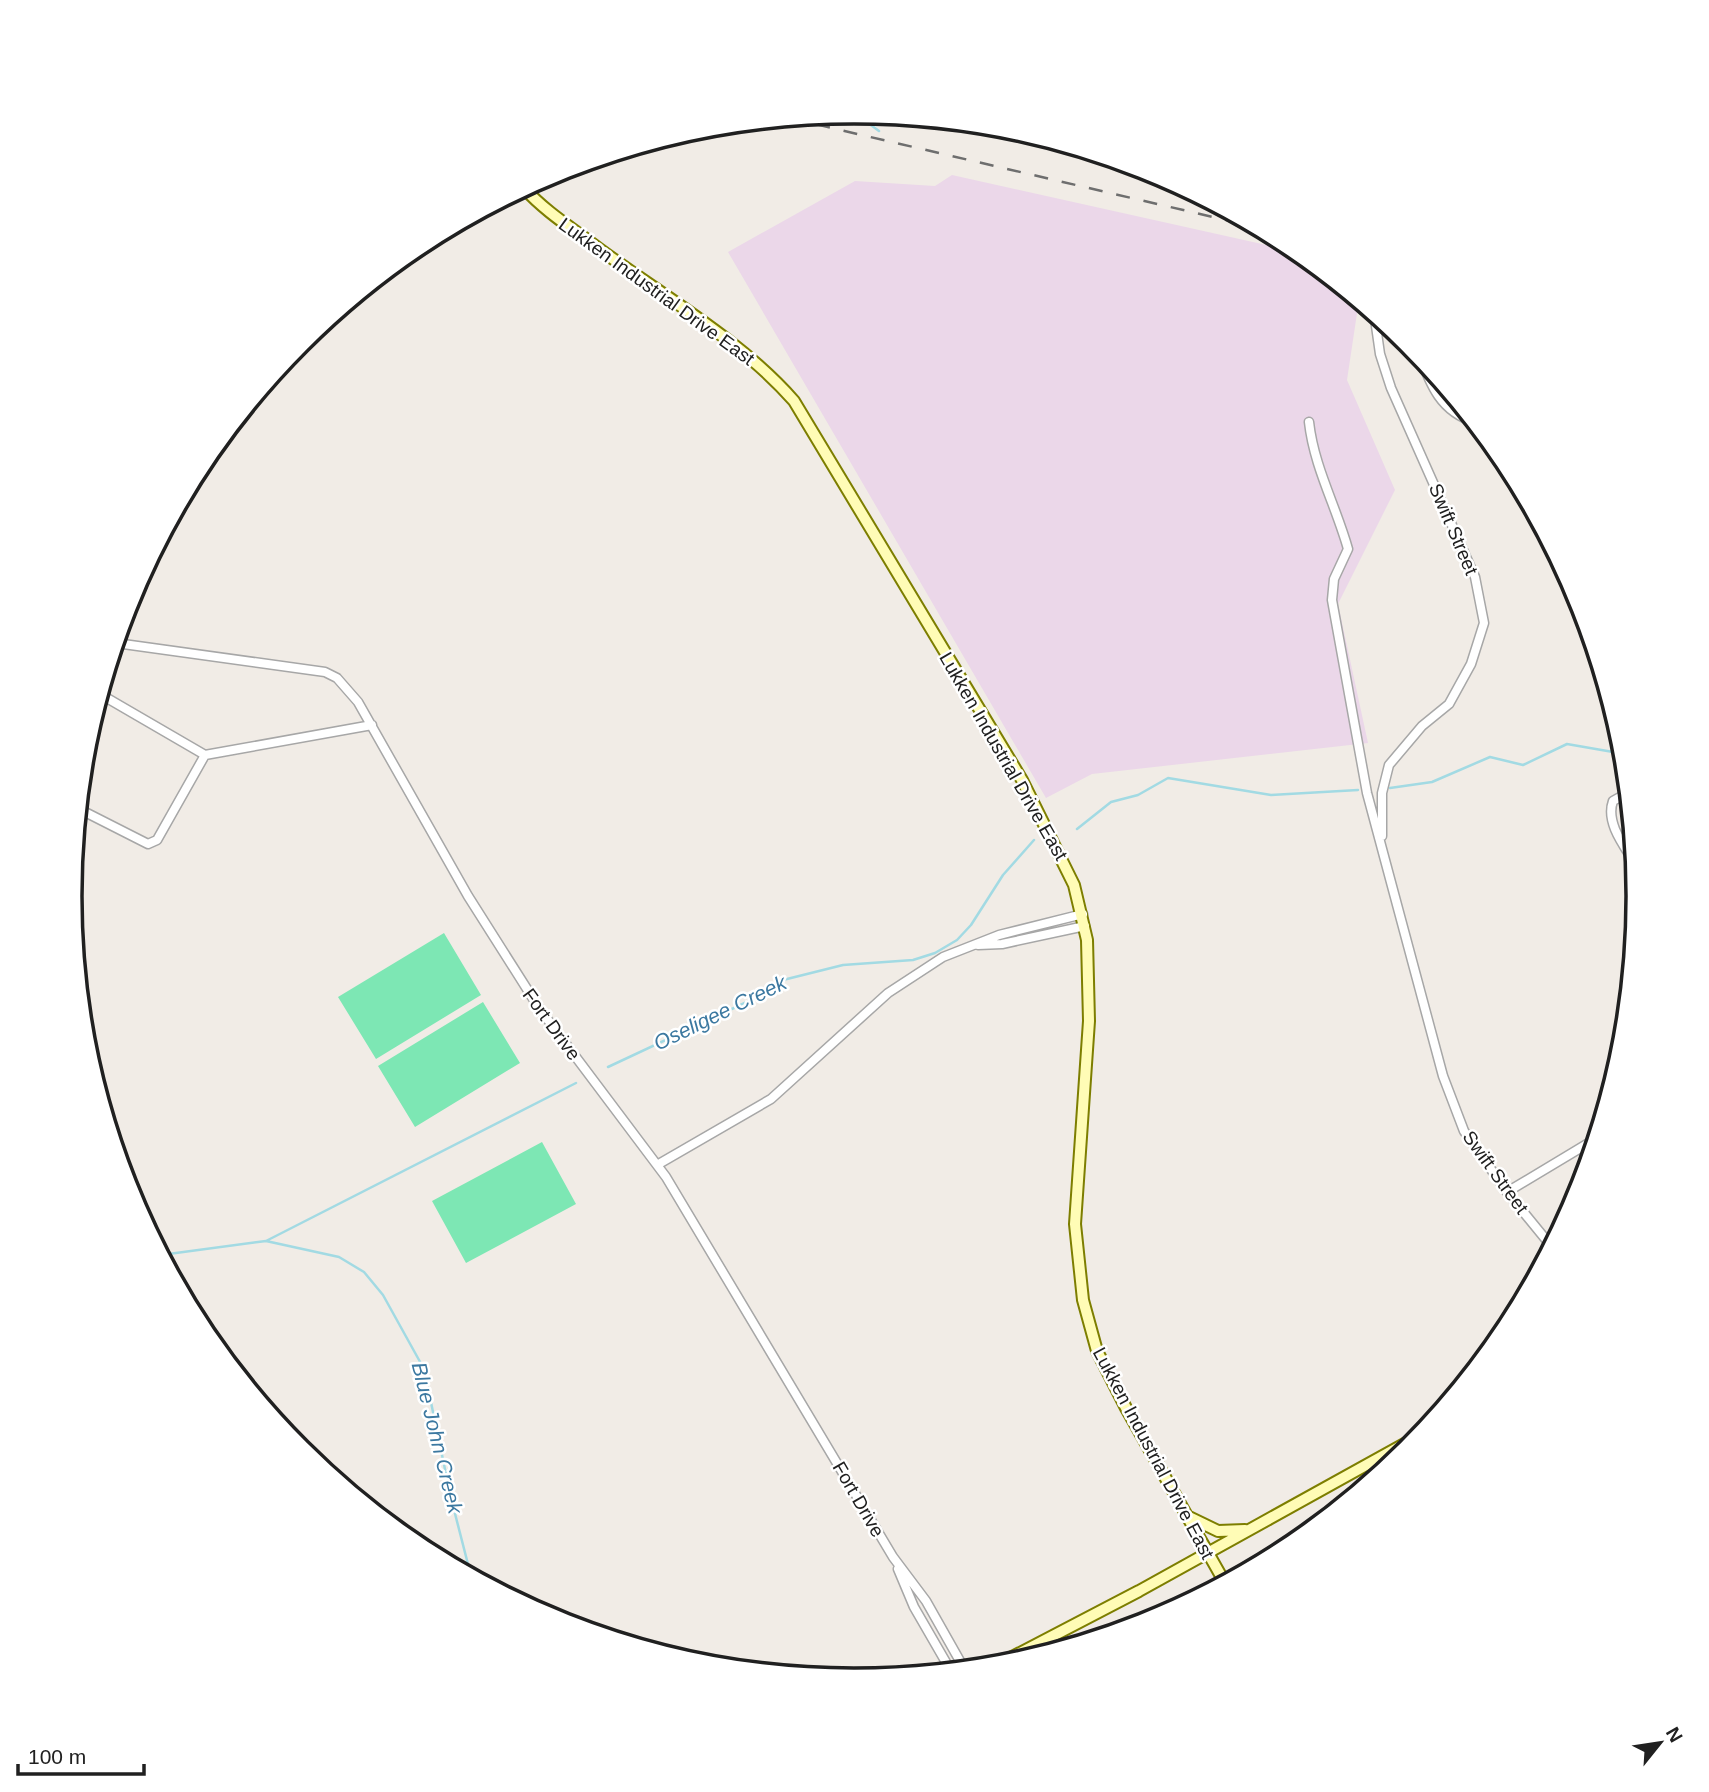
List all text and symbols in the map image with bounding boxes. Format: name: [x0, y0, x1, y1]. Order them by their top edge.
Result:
street label: Lukken Industrial Drive East: [555, 213, 759, 370]
street label: Swift Street: [1425, 480, 1482, 579]
street label: Lukken Industrial Drive East: [935, 649, 1072, 865]
water label: Oseligee Creek: [650, 970, 791, 1055]
street label: Fort Drive: [519, 984, 585, 1064]
street label: Swift Street: [1459, 1127, 1533, 1218]
street label: Lukken Industrial Drive East: [1089, 1344, 1219, 1563]
water label: Blue John Creek: [408, 1360, 468, 1517]
street label: Fort Drive: [829, 1458, 889, 1541]
north arrow: [1625, 1708, 1695, 1778]
text: N: [1662, 1724, 1687, 1746]
scale bar: [18, 1732, 144, 1776]
text: 100 m: [28, 1745, 86, 1768]

